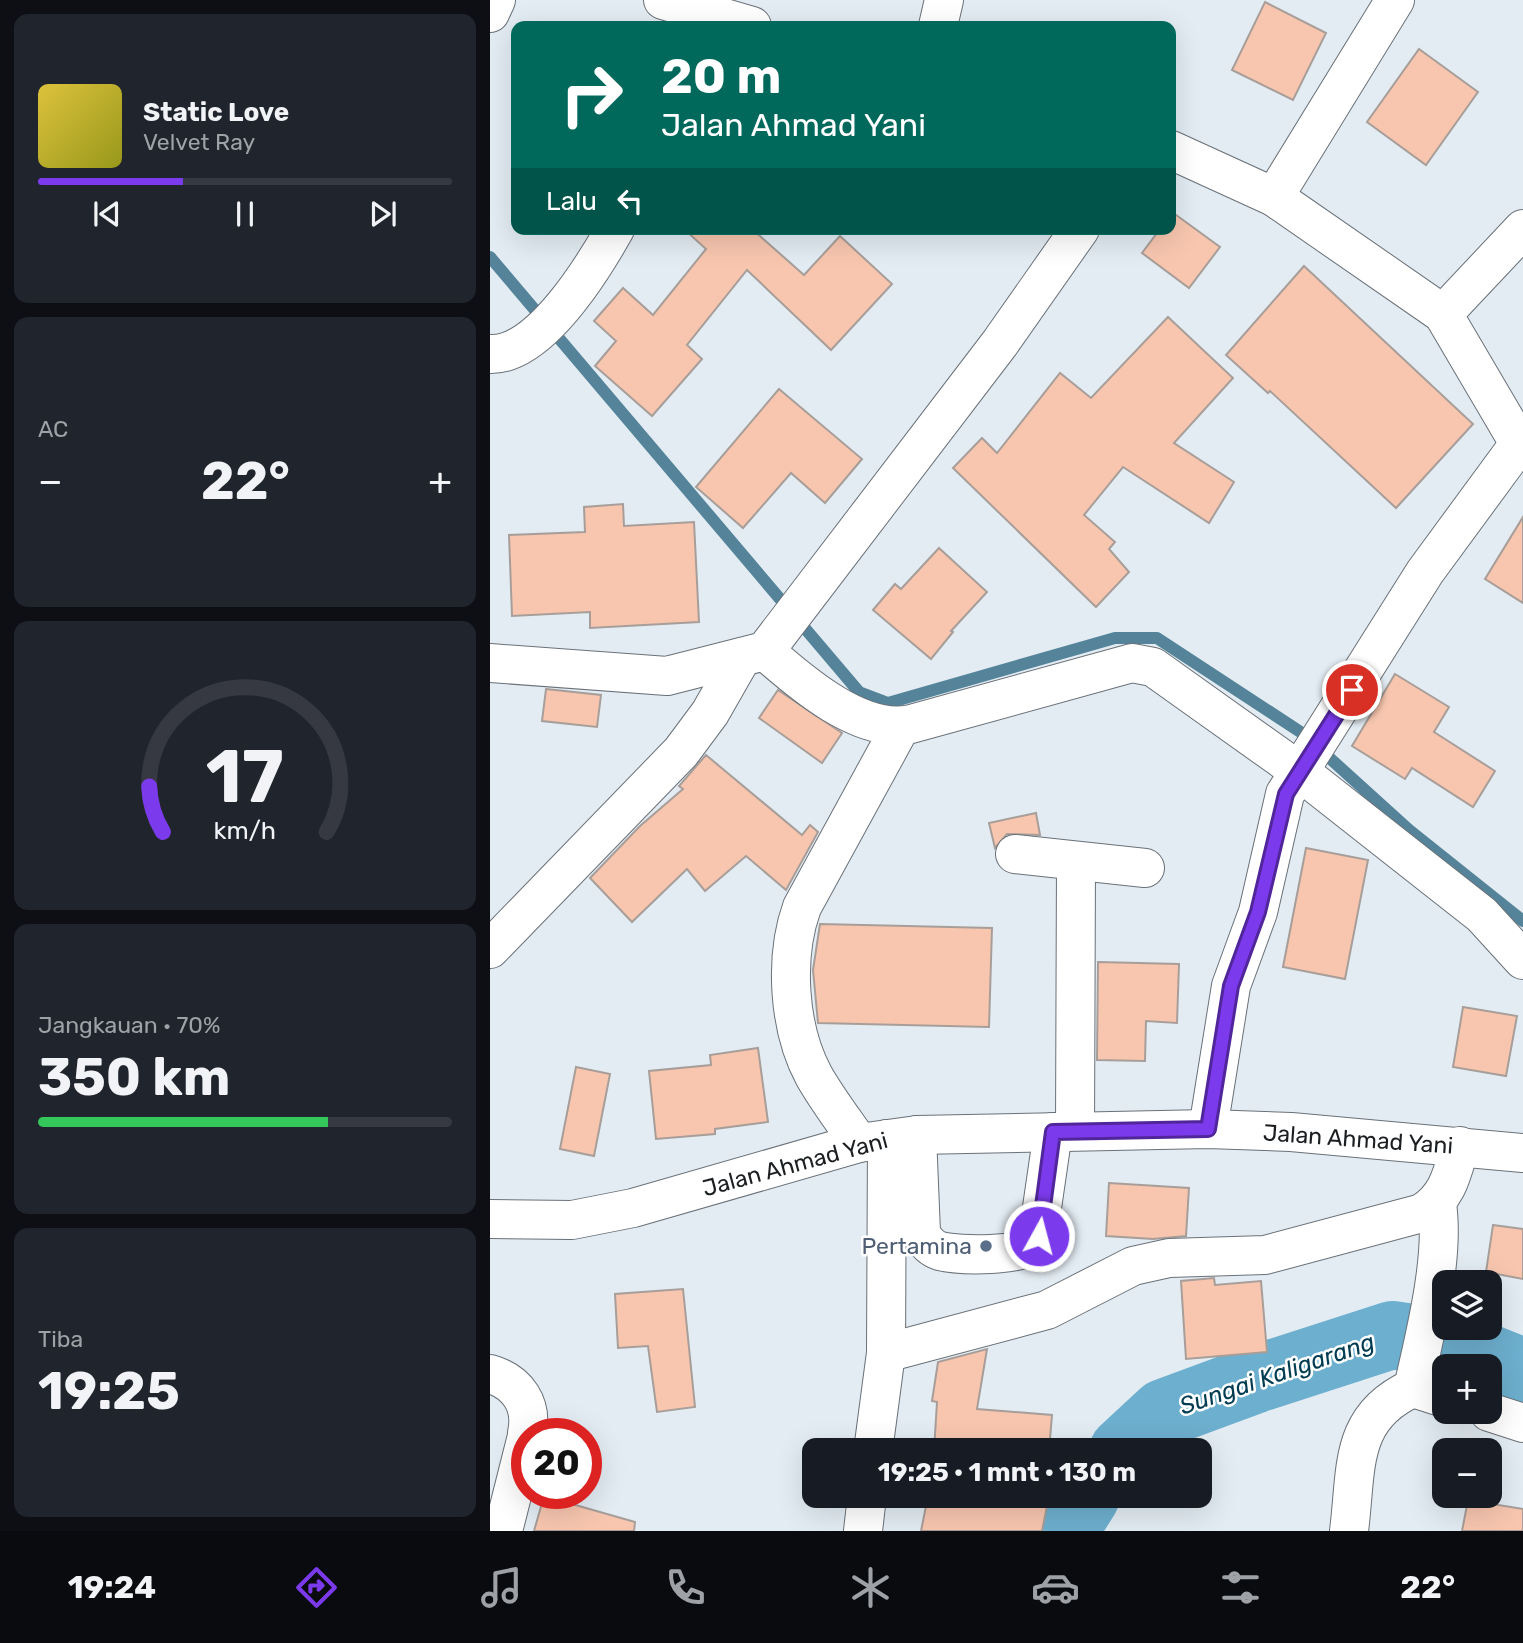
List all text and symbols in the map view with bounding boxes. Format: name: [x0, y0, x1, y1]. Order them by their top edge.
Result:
text: 20 m: [661, 47, 782, 105]
icon: right: [546, 49, 637, 140]
text: Static Love: [143, 97, 289, 128]
text: Jalan Ahmad Yani: [661, 106, 926, 144]
text: Velvet Ray: [143, 128, 255, 156]
icon: left: [611, 182, 649, 220]
text: Lalu: [546, 186, 597, 217]
icon: previous: [88, 195, 126, 233]
icon: pause: [226, 195, 264, 233]
icon: next: [364, 195, 402, 233]
text: AC: [38, 415, 68, 443]
text: 22°: [201, 450, 290, 512]
text: −: [38, 458, 63, 504]
text: +: [428, 458, 452, 504]
pin: [1322, 660, 1382, 720]
icon: arrive: [1333, 671, 1371, 709]
text: 17: [206, 734, 284, 820]
text: km/h: [214, 815, 276, 844]
text: Jangkauan · 70%: [38, 1011, 220, 1039]
text: 350 km: [38, 1046, 230, 1108]
street label: Jalan Ahmad Yani: [1262, 1118, 1454, 1160]
street label: Jalan Ahmad Yani: [699, 1126, 891, 1202]
position arrow: [1002, 1199, 1076, 1273]
place label: Pertamina: [861, 1232, 972, 1260]
marker: Pertamina: [978, 1238, 994, 1254]
map controls: [1432, 1270, 1502, 1508]
button: layers: [1432, 1270, 1502, 1340]
text: Tiba: [38, 1325, 83, 1353]
water label: Sungai Kaligarang: [1176, 1327, 1378, 1421]
button: +: [1432, 1354, 1502, 1424]
text: 19:25: [38, 1360, 180, 1422]
speed limit sign: 20: [511, 1418, 602, 1509]
button: −: [1432, 1438, 1502, 1508]
text: 19:25 · 1 mnt · 130 m: [878, 1457, 1136, 1488]
icon: directions: [292, 1563, 341, 1612]
icon: music: [477, 1563, 526, 1612]
icon: phone: [661, 1563, 710, 1612]
icon: climate: [846, 1563, 895, 1612]
icon: car: [1031, 1563, 1080, 1612]
icon: filters: [1216, 1563, 1265, 1612]
text: 19:24: [68, 1568, 156, 1606]
text: 22°: [1400, 1568, 1455, 1606]

